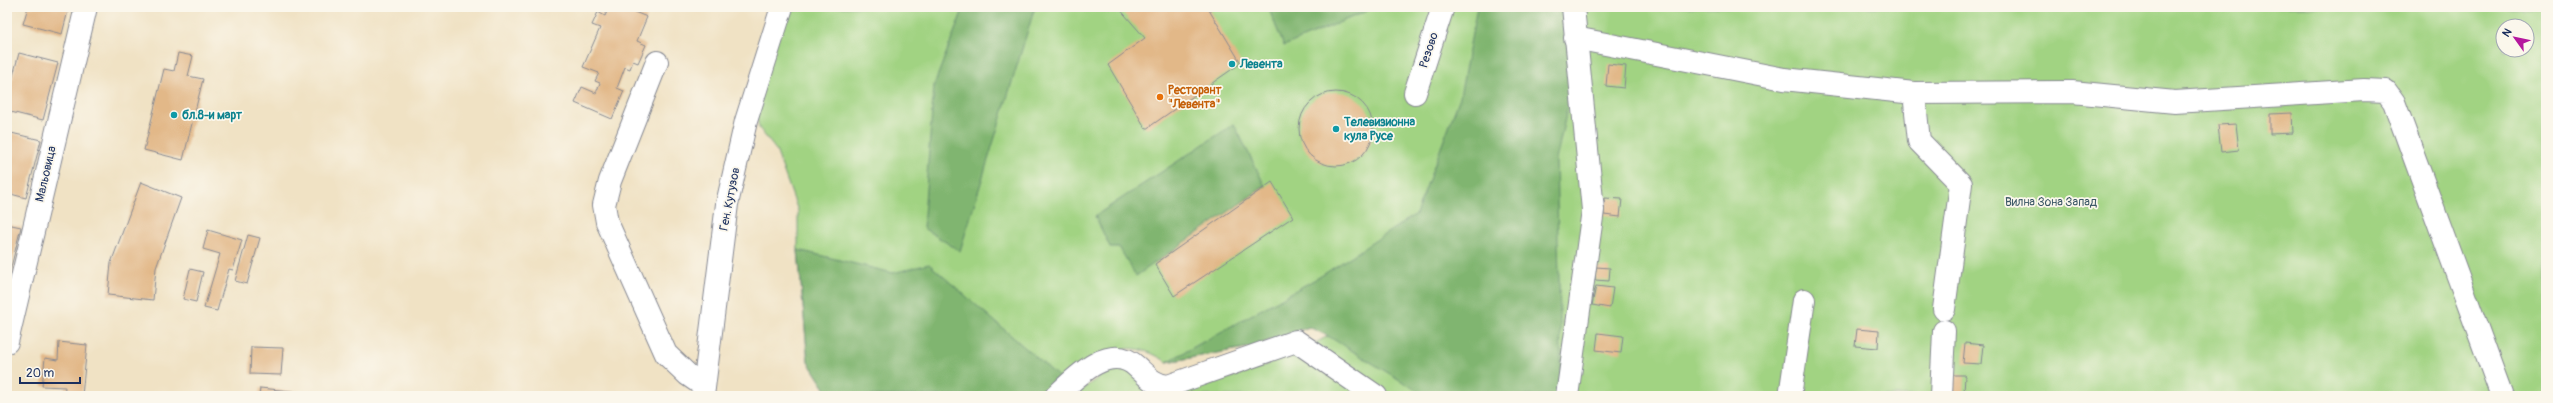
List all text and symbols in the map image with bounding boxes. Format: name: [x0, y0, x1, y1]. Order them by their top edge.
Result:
north arrow: [2495, 18, 2535, 58]
text: N: [2500, 26, 2515, 39]
street label: Резово: [1416, 30, 1442, 70]
place label: Левента: [1239, 57, 1283, 72]
marker: Левента: [1227, 59, 1237, 69]
place label: Ресторант "Левента": [1168, 83, 1222, 112]
marker: Ресторант "Левента": [1155, 92, 1165, 102]
place label: бл.8-и март: [182, 108, 243, 123]
marker: бл.8-и март: [169, 110, 179, 120]
place label: Телевизионна кула Русе: [1343, 115, 1416, 144]
marker: Телевизионна кула Русе: [1331, 124, 1341, 134]
street label: Мальовица: [32, 144, 60, 203]
street label: Ген. Кутузов: [717, 166, 744, 232]
park label: Вилна Зона Запад: [2005, 195, 2098, 210]
scale bar: [20, 359, 80, 385]
text: 20 m: [26, 366, 55, 381]

